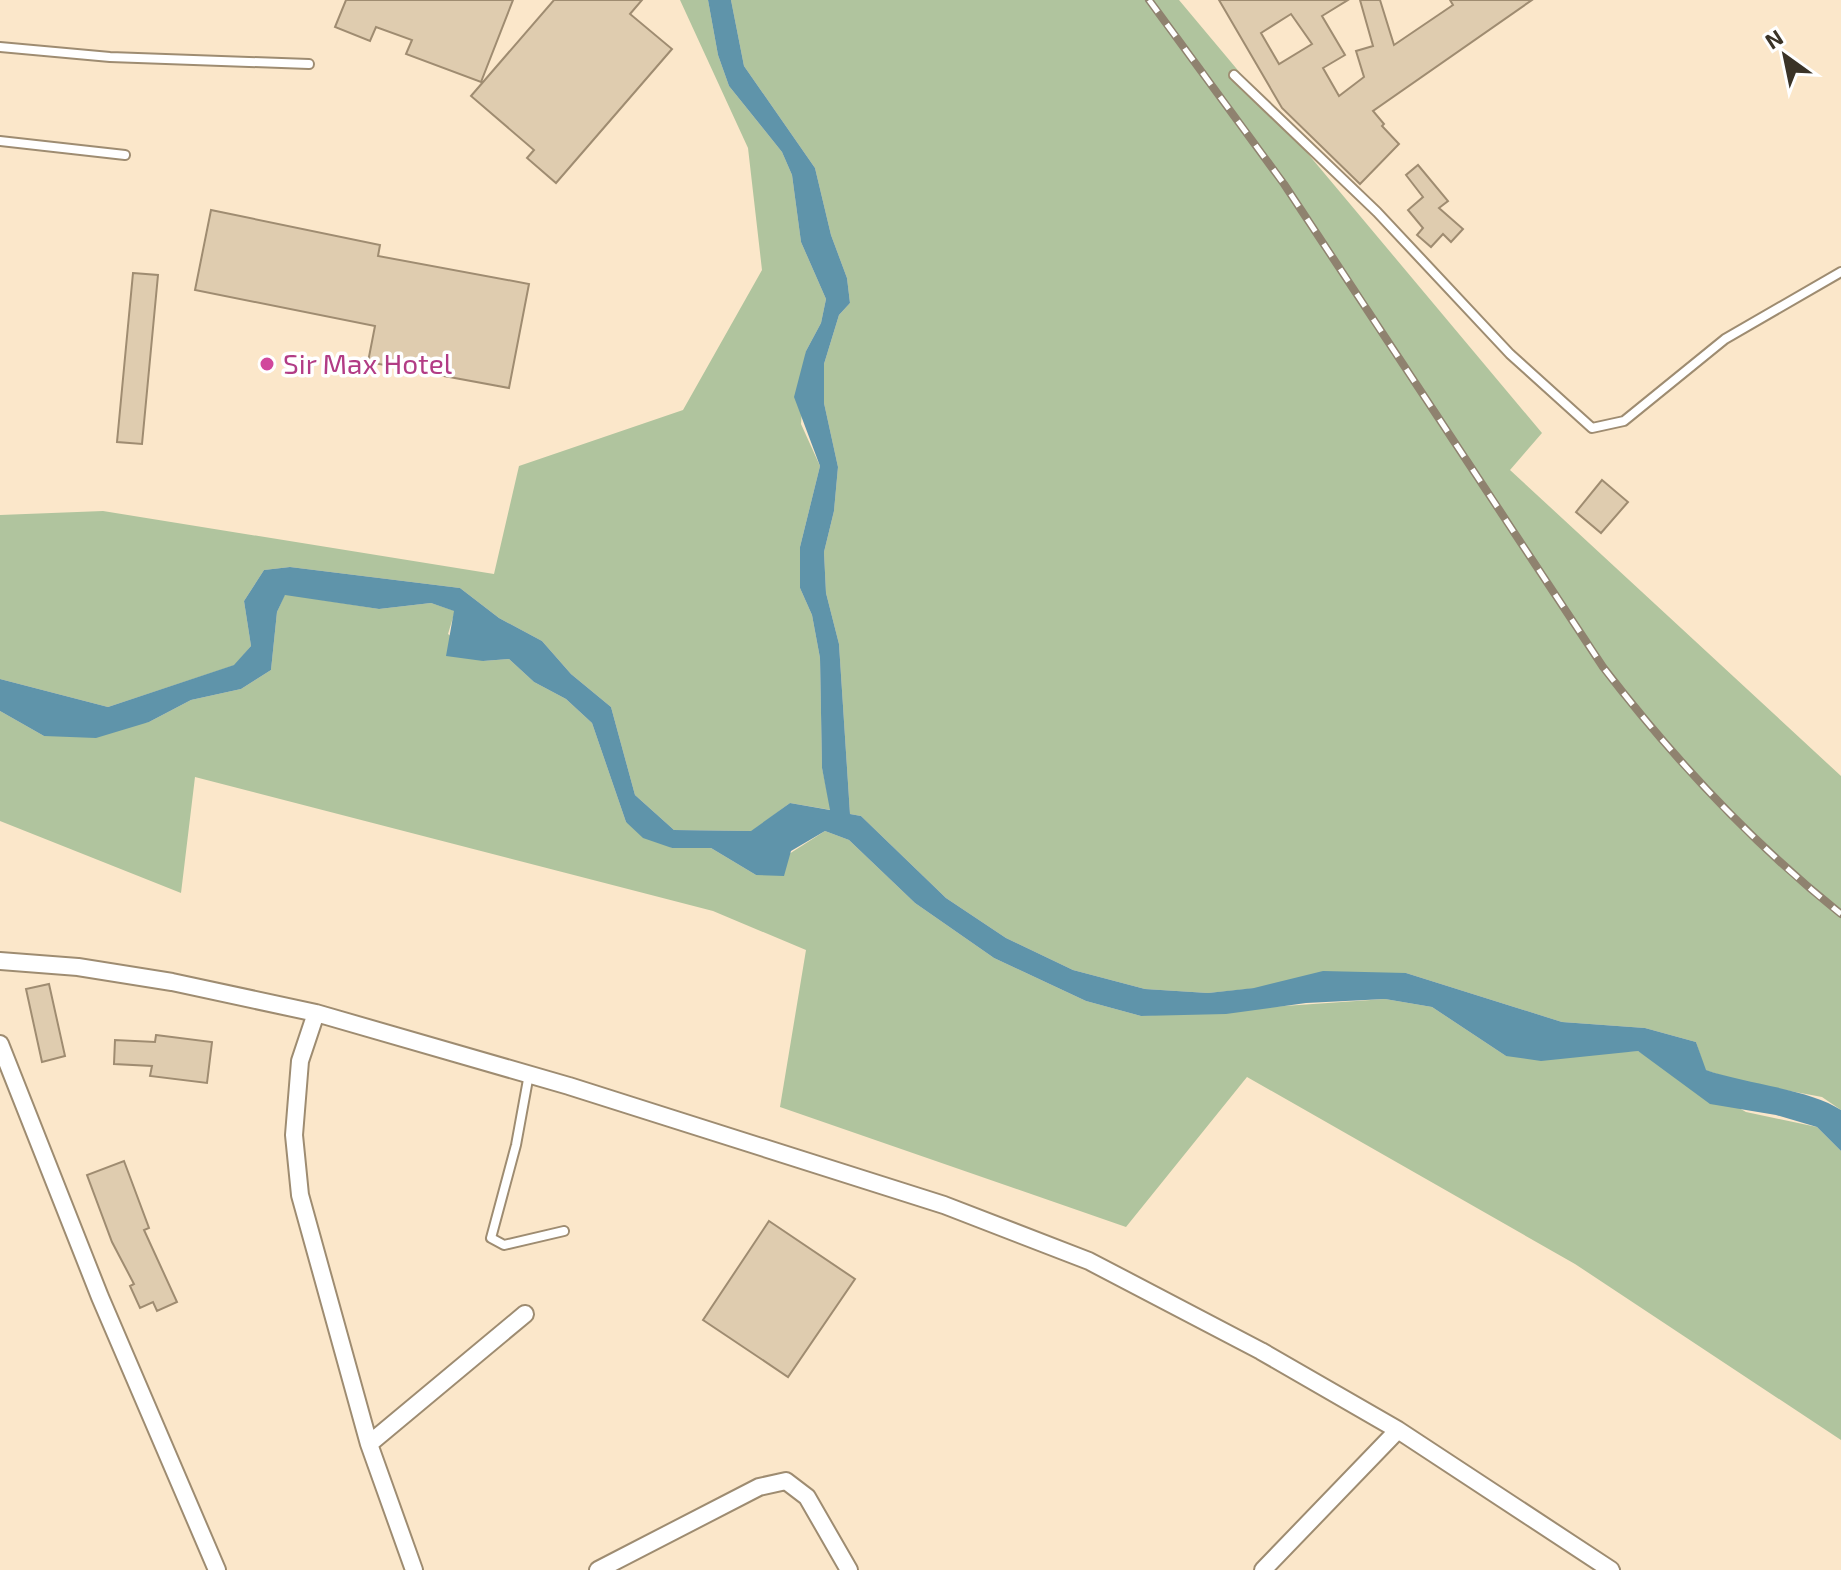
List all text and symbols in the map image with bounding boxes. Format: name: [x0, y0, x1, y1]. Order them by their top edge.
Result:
north arrow: [1745, 16, 1825, 96]
text: N: [1760, 23, 1787, 54]
place label: Sir Max Hotel: [283, 346, 453, 380]
marker: Sir Max Hotel: [258, 355, 276, 373]

